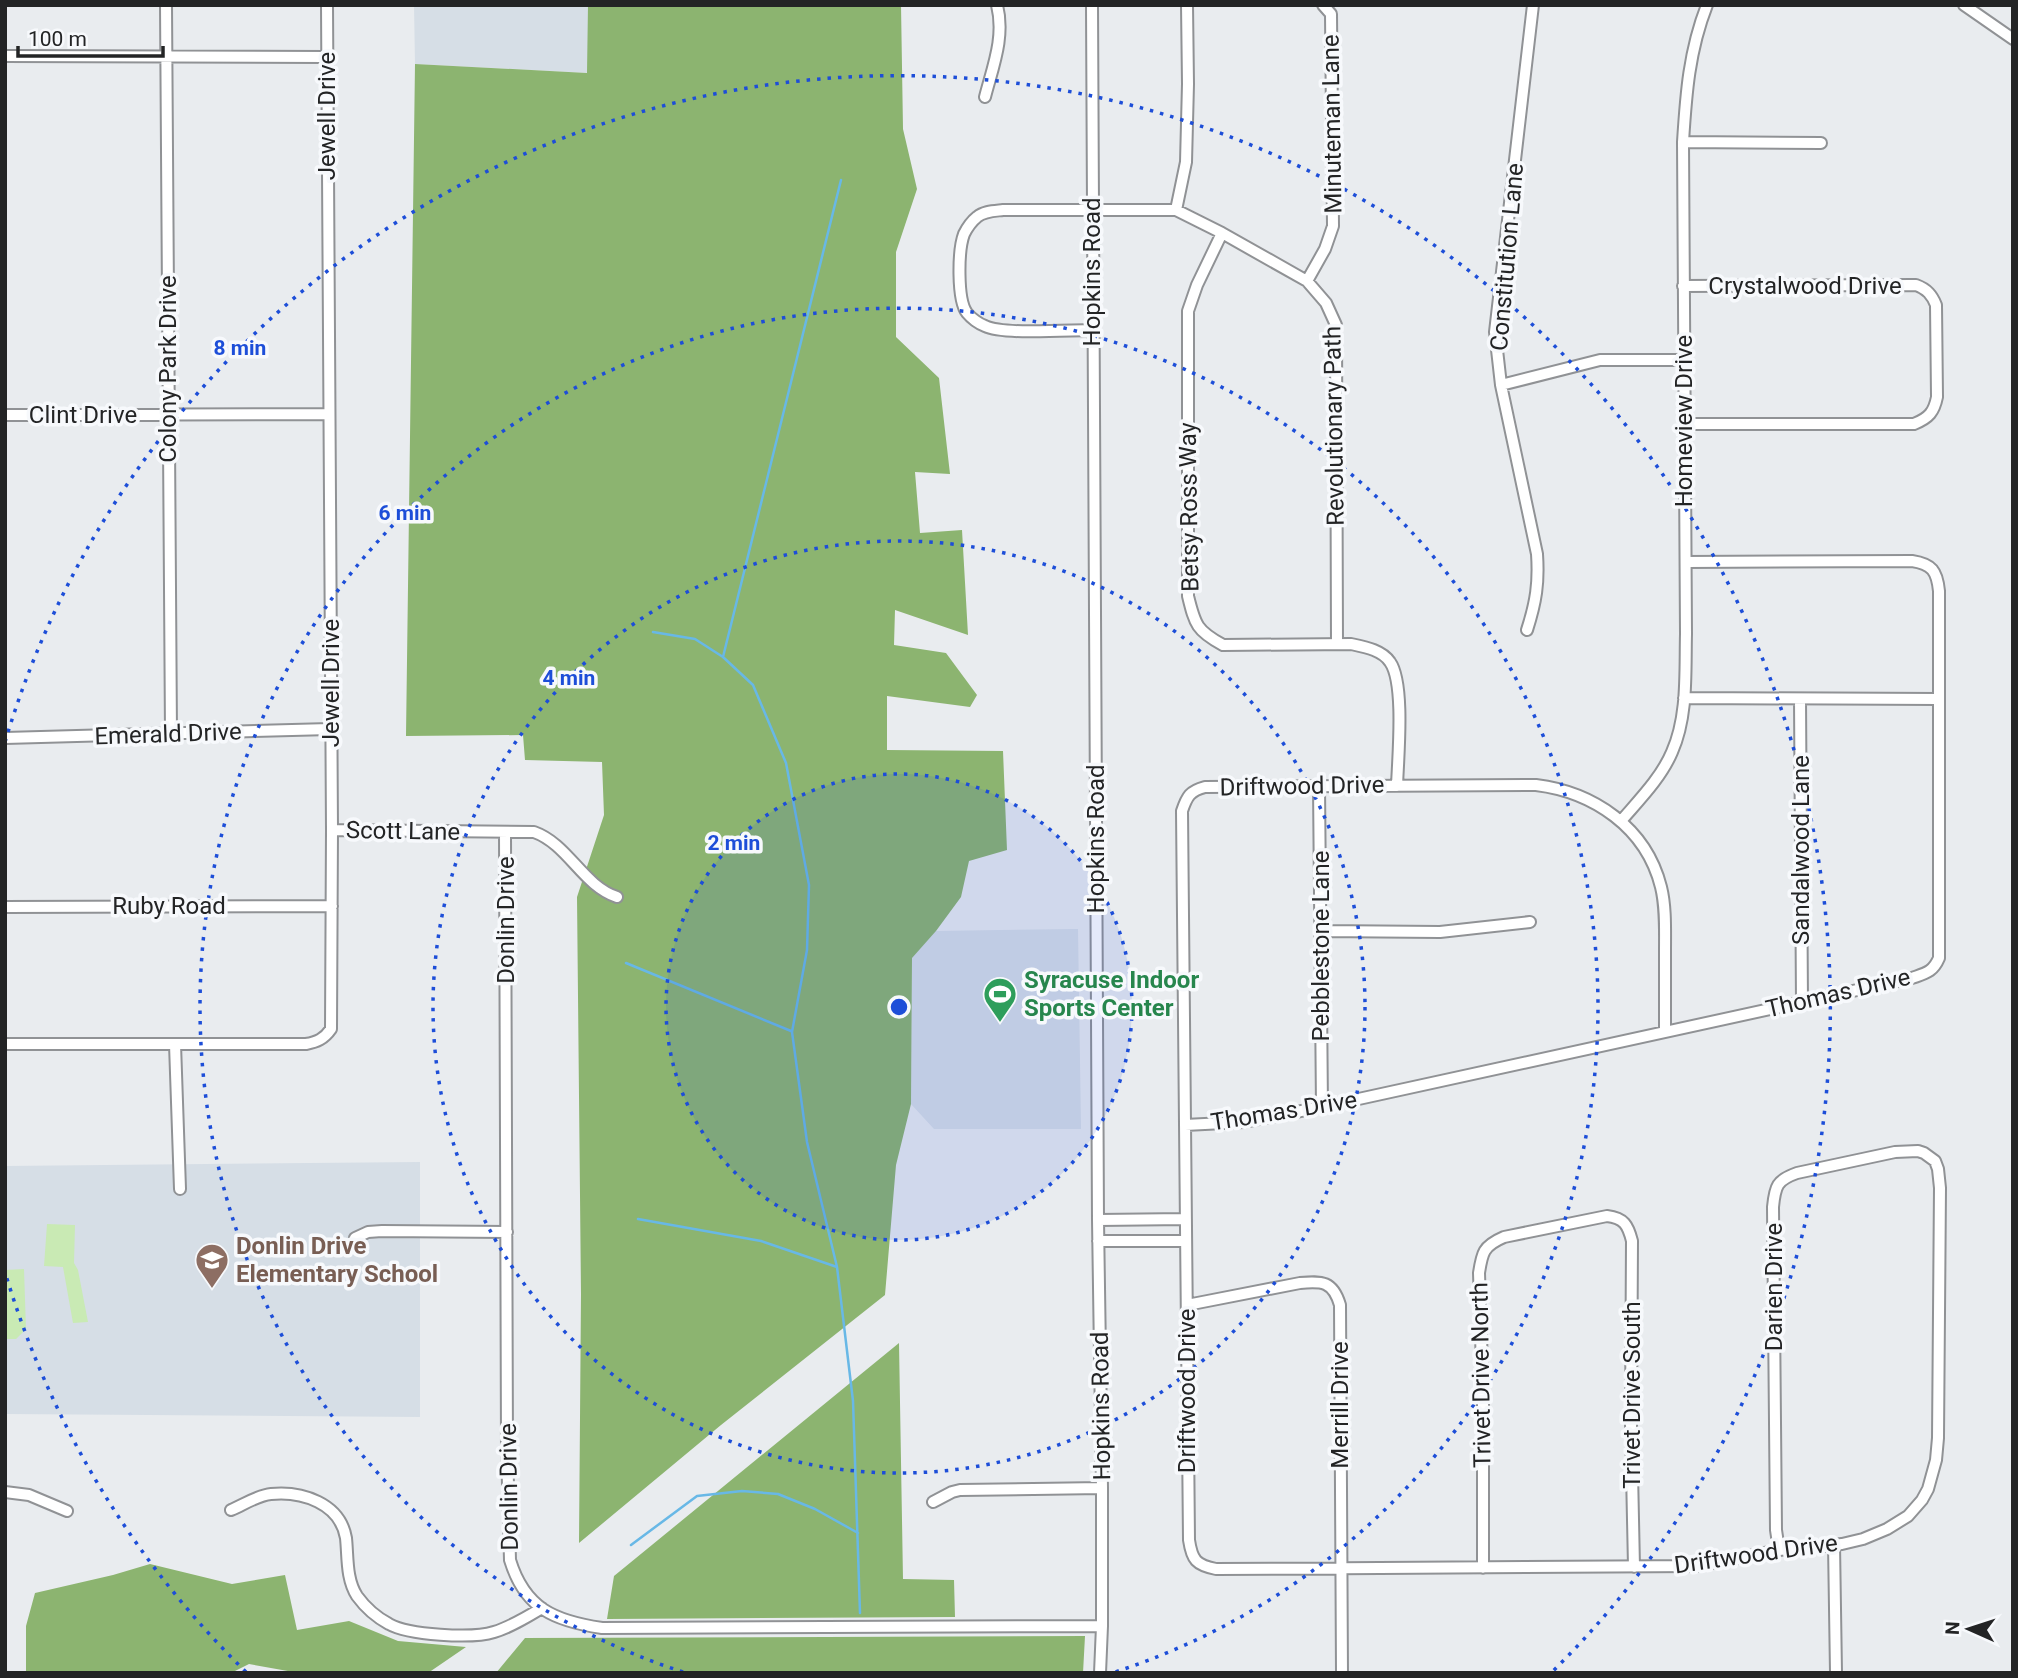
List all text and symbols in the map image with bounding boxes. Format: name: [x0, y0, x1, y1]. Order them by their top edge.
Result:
scale bar: [18, 14, 163, 58]
text: 100 m: [28, 27, 87, 51]
street label: Minuteman Lane: [1316, 34, 1348, 214]
street label: Jewell Drive: [313, 52, 341, 180]
street label: Constitution Lane: [1485, 162, 1529, 352]
street label: Hopkins Road: [1078, 198, 1106, 346]
street label: Crystalwood Drive: [1708, 272, 1902, 300]
street label: Colony Park Drive: [154, 275, 182, 463]
street label: Revolutionary Path: [1318, 326, 1350, 526]
street label: Homeview Drive: [1670, 335, 1698, 507]
text: 8 min: [214, 336, 266, 360]
street label: Clint Drive: [29, 401, 137, 429]
street label: Betsy Ross Way: [1174, 421, 1204, 592]
text: 6 min: [379, 501, 431, 525]
street label: Jewell Drive: [317, 619, 345, 747]
text: 4 min: [543, 666, 595, 690]
street label: Emerald Drive: [94, 717, 242, 751]
street label: Sandalwood Lane: [1787, 755, 1815, 945]
street label: Hopkins Road: [1082, 765, 1110, 913]
street label: Driftwood Drive: [1219, 771, 1385, 801]
street label: Scott Lane: [346, 816, 460, 846]
text: 2 min: [708, 831, 760, 855]
street label: Pebblestone Lane: [1307, 851, 1335, 1041]
street label: Donlin Drive: [492, 856, 520, 984]
street label: Ruby Road: [112, 892, 226, 920]
street label: Thomas Drive: [1763, 963, 1913, 1023]
place label: Syracuse Indoor Sports Center: [1024, 966, 1199, 1022]
sports icon: Syracuse Indoor Sports Center: [981, 975, 1019, 1024]
centre of rings: [887, 995, 911, 1019]
street label: Thomas Drive: [1209, 1086, 1359, 1136]
street label: Darien Drive: [1760, 1223, 1788, 1351]
place label: Donlin Drive Elementary School: [236, 1232, 438, 1288]
school or university icon: Donlin Drive Elementary School: [193, 1241, 231, 1290]
street label: Trivet Drive North: [1465, 1282, 1497, 1468]
street label: Trivet Drive South: [1618, 1301, 1646, 1489]
street label: Driftwood Drive: [1173, 1309, 1201, 1473]
street label: Hopkins Road: [1086, 1331, 1116, 1481]
street label: Merrill Drive: [1326, 1341, 1354, 1469]
street label: Donlin Drive: [494, 1423, 524, 1551]
street label: Driftwood Drive: [1672, 1529, 1840, 1579]
north arrow: [1934, 1594, 2004, 1664]
text: N: [1941, 1621, 1964, 1635]

